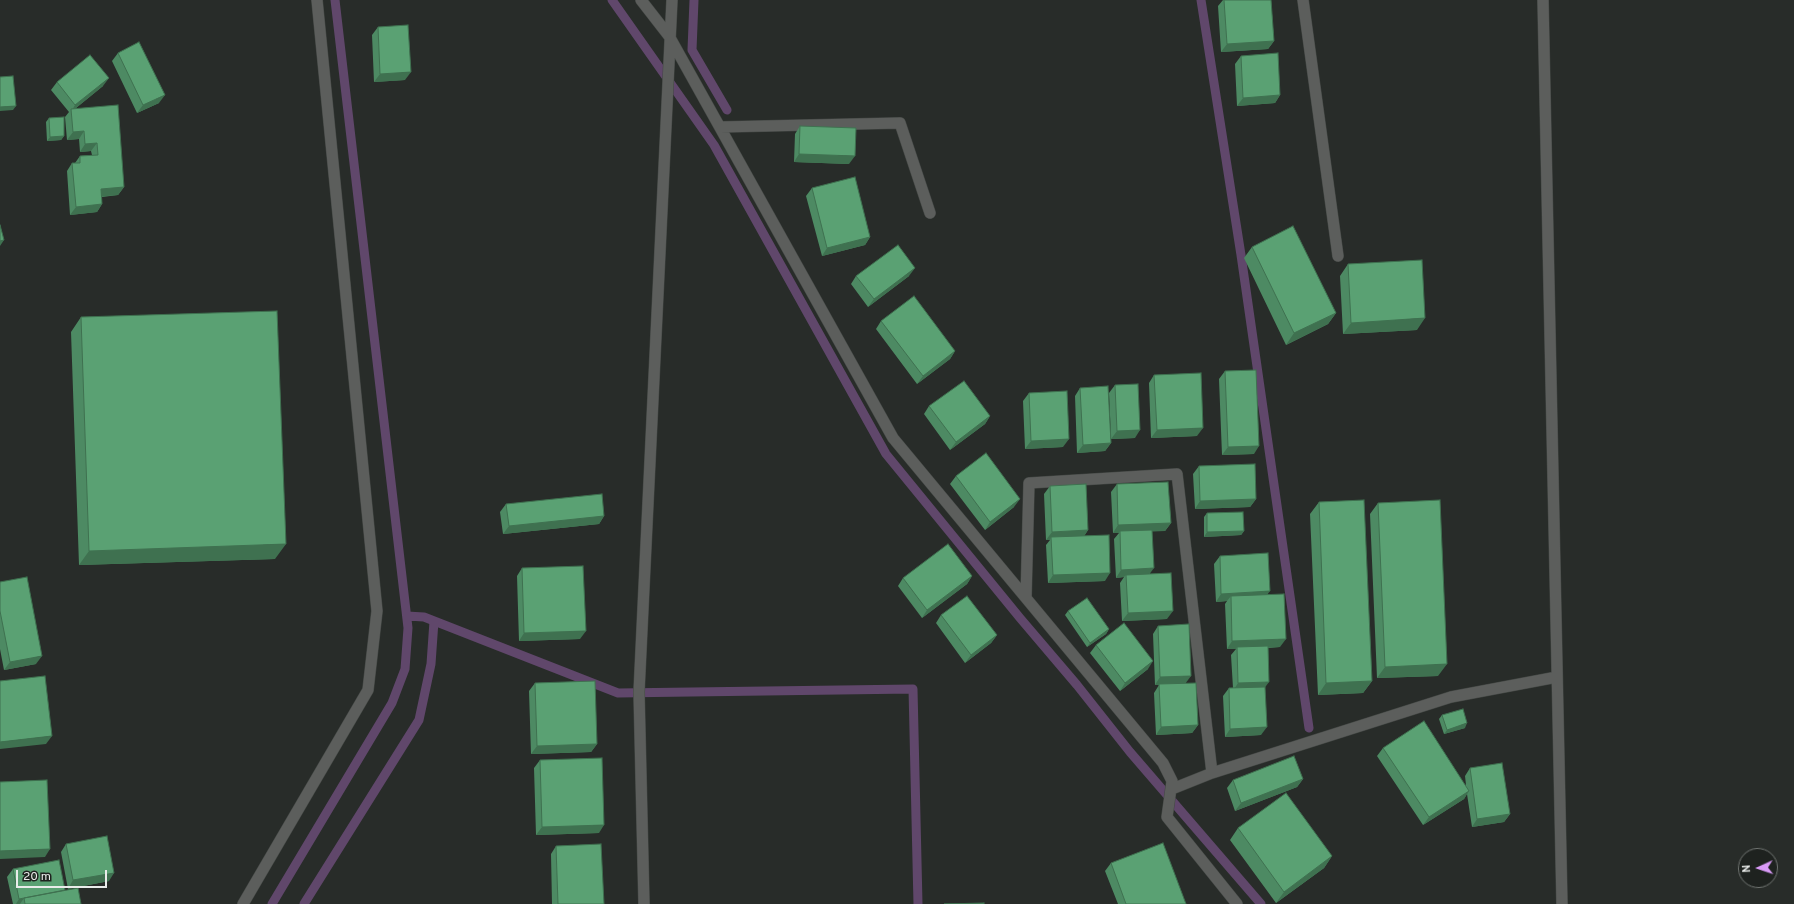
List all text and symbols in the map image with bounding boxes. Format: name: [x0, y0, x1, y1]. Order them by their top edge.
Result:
north arrow: [1738, 848, 1778, 888]
scale bar: [18, 862, 109, 888]
text: N: [1740, 864, 1754, 873]
text: 20 m: [23, 869, 51, 885]

